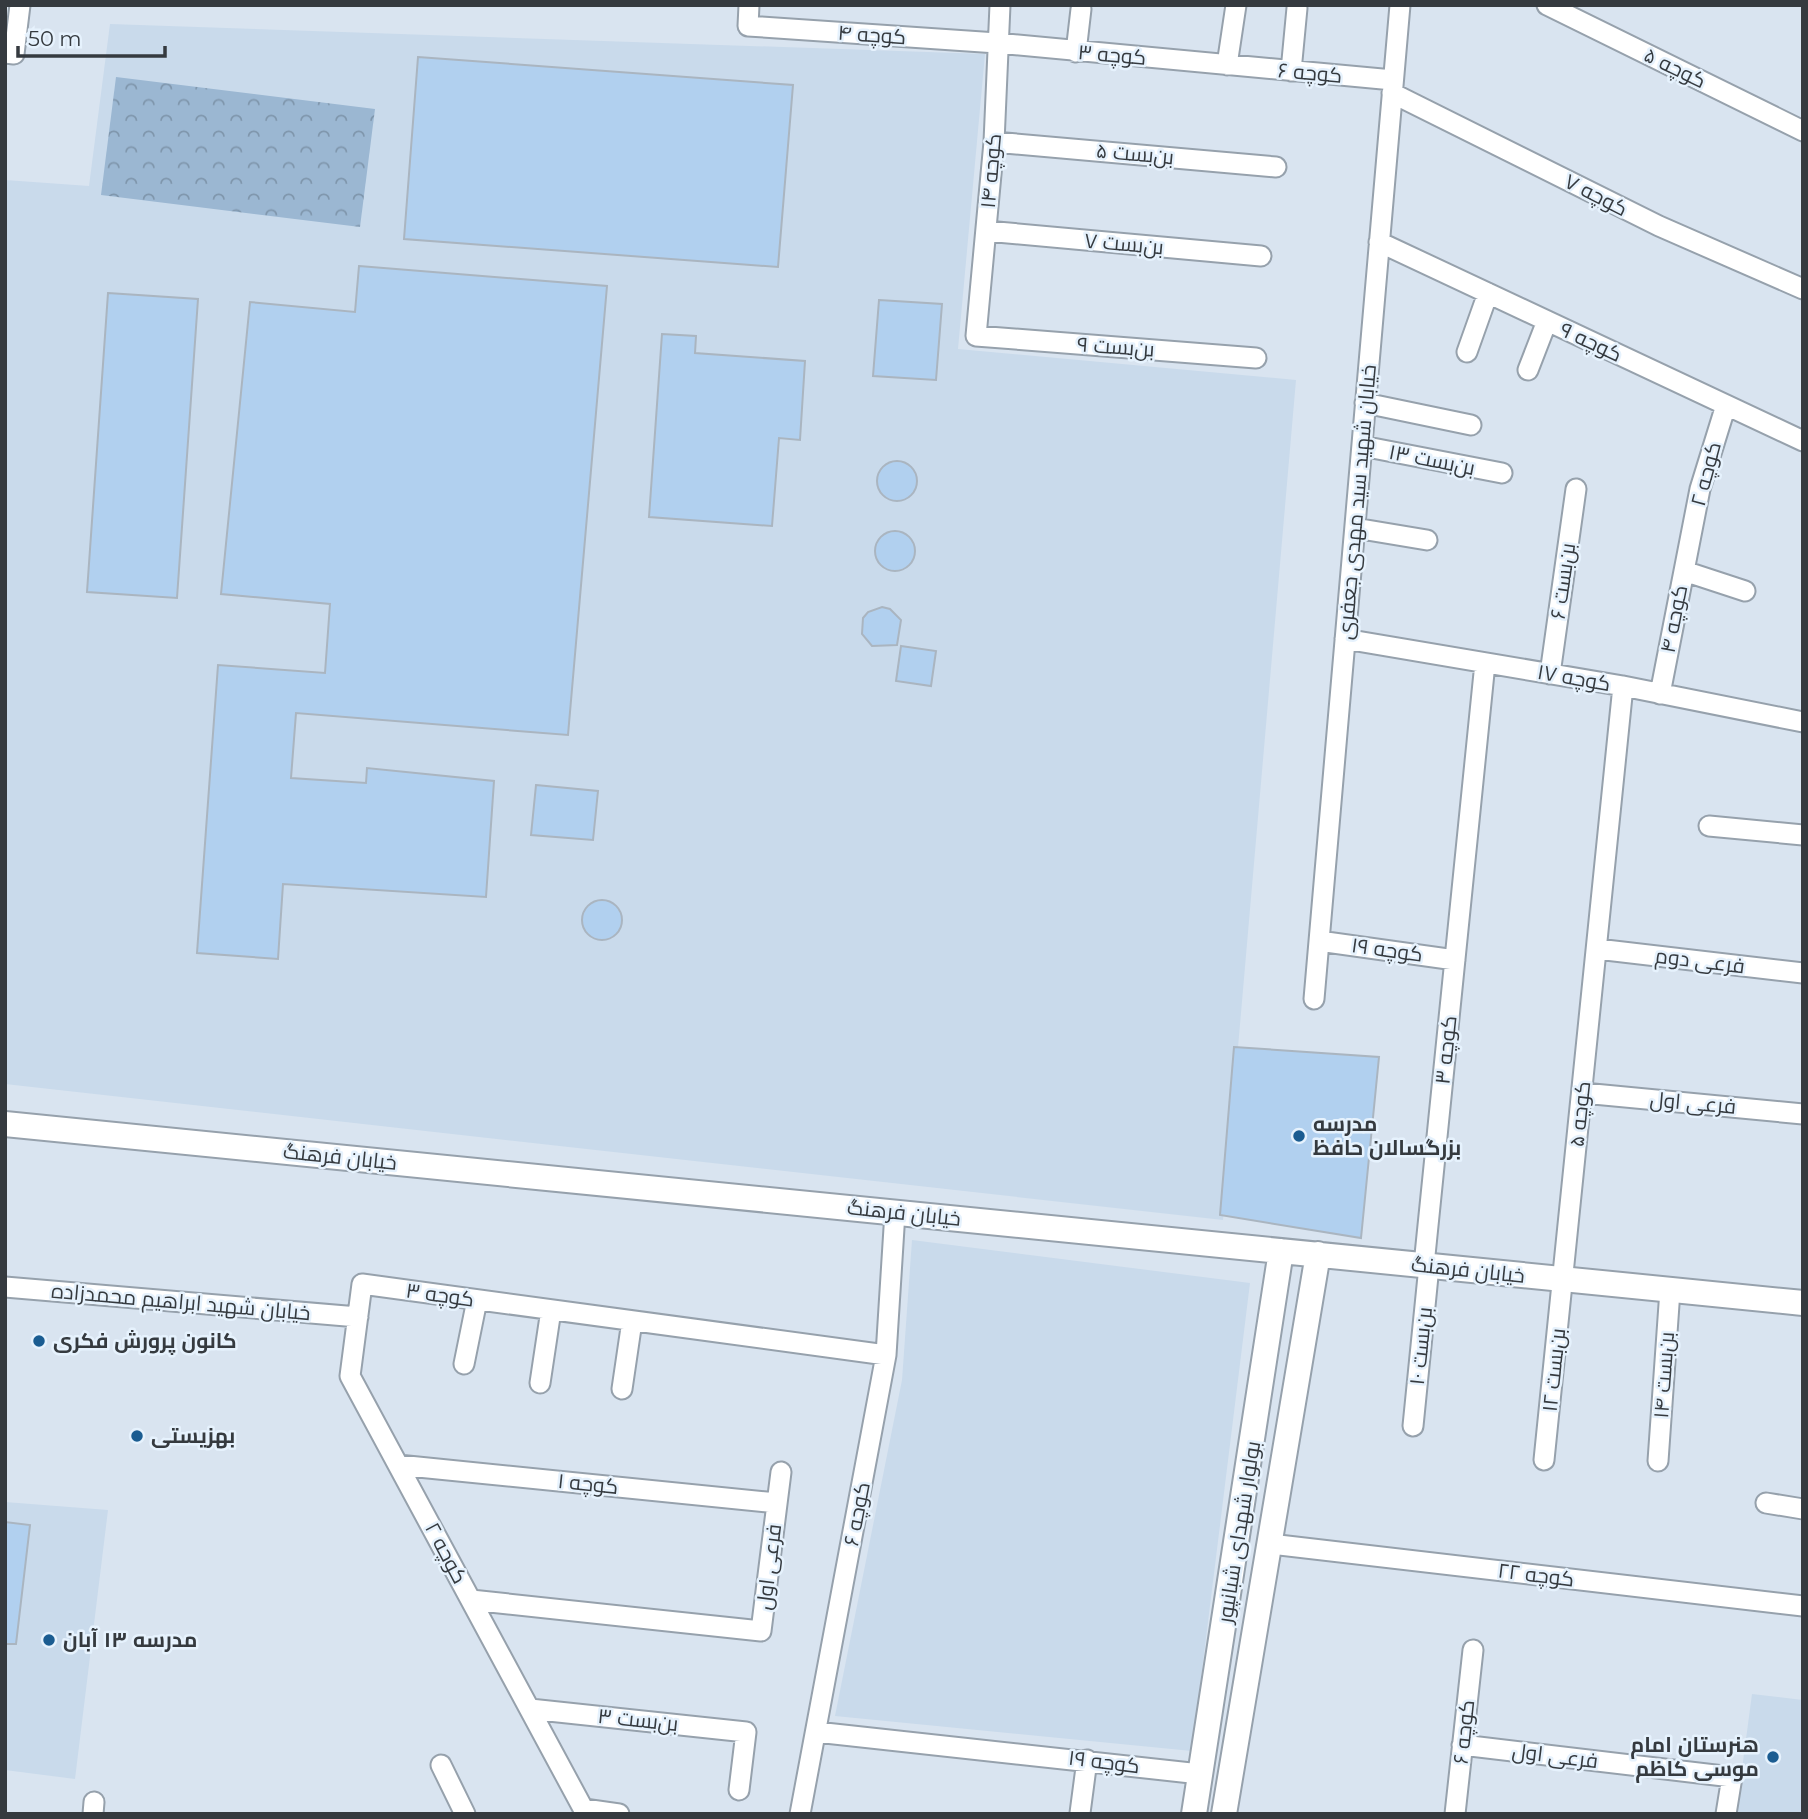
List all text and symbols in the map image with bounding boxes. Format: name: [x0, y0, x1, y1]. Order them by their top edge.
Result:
scale bar: [18, 14, 164, 58]
street label: کوچه ۴: [837, 20, 907, 51]
text: 50 m: [28, 26, 82, 51]
street label: کوچه ۳: [1077, 39, 1147, 72]
street label: کوچه ۵: [1639, 42, 1710, 95]
street label: کوچه ۶: [1277, 57, 1343, 90]
street label: کوچه ۱۴: [975, 133, 1008, 210]
street label: بن‌بست ۵: [1095, 138, 1175, 170]
street label: کوچه ۷: [1559, 168, 1632, 223]
street label: بن‌بست ۷: [1083, 228, 1165, 260]
street label: کوچه ۹: [1555, 316, 1626, 369]
street label: بن‌بست ۹: [1076, 331, 1156, 363]
street label: خیابان شهید سید مهدی جعفری: [1332, 363, 1382, 641]
street label: بن‌بست ۱۳: [1387, 439, 1477, 481]
street label: کوچه ۲: [1685, 439, 1728, 509]
street label: بن‌بست ۶: [1545, 541, 1581, 621]
street label: کوچه ۴: [1655, 583, 1694, 655]
street label: کوچه ۱۷: [1535, 659, 1613, 698]
street label: کوچه ۱۹: [1349, 932, 1424, 969]
street label: فرعی دوم: [1653, 943, 1746, 980]
street label: کوچه ۳: [1429, 1014, 1464, 1086]
street label: کوچه ۵: [1564, 1080, 1597, 1148]
street label: فرعی اول: [1649, 1086, 1737, 1120]
place label: مدرسه بزرگسالان حافظ: [1313, 1111, 1461, 1160]
marker: مدرسه بزرگسالان حافظ: [1291, 1128, 1307, 1144]
street label: خیابان فرهنگ: [282, 1138, 398, 1176]
street label: خیابان فرهنگ: [846, 1194, 962, 1232]
street label: خیابان فرهنگ: [1410, 1251, 1526, 1289]
street label: کوچه ۳: [404, 1277, 476, 1314]
street label: خیابان شهید ابراهیم محمدزاده: [50, 1278, 312, 1327]
street label: بن‌بست ۱۰: [1404, 1306, 1438, 1386]
street label: بن‌بست ۱۲: [1537, 1327, 1571, 1413]
place label: کانون پرورش فکری: [53, 1328, 237, 1356]
street label: بن‌بست ۱۴: [1648, 1331, 1680, 1419]
marker: کانون پرورش فکری: [31, 1333, 47, 1349]
place label: بهزیستی: [151, 1423, 235, 1449]
marker: بهزیستی: [129, 1428, 145, 1444]
street label: بولوار شهدای شبانپور: [1212, 1439, 1266, 1626]
street label: کوچه ۱: [556, 1468, 620, 1501]
street label: کوچه ۶: [838, 1480, 877, 1548]
street label: کوچه ۲: [418, 1518, 473, 1589]
street label: فرعی اول: [751, 1522, 787, 1612]
street label: کوچه ۲۲: [1496, 1557, 1576, 1594]
place label: مدرسه ۱۳ آبان: [63, 1627, 197, 1652]
marker: مدرسه ۱۳ آبان: [41, 1632, 57, 1648]
street label: کوچه ۶: [1448, 1699, 1481, 1766]
street label: بن‌بست ۳: [596, 1703, 680, 1737]
place label: هنرستان امام موسی کاظم: [1630, 1732, 1759, 1783]
street label: فرعی اول: [1510, 1738, 1600, 1774]
street label: کوچه ۱۹: [1067, 1745, 1141, 1780]
marker: هنرستان امام موسی کاظم: [1765, 1749, 1781, 1765]

